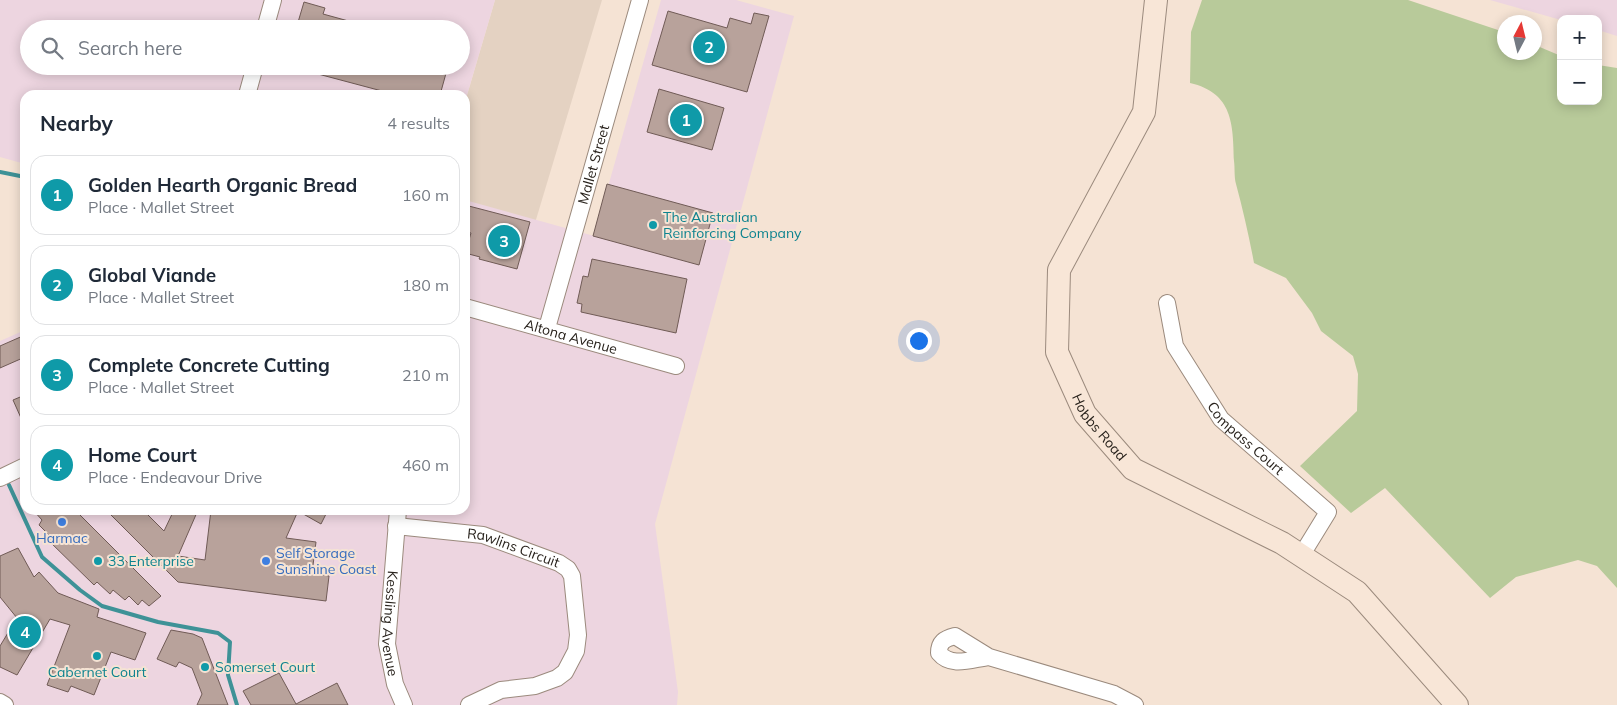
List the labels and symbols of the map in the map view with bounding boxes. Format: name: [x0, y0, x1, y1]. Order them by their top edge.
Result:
north arrow: [1497, 15, 1542, 60]
pin: 2: [693, 28, 725, 66]
pin: 1: [670, 101, 702, 139]
street label: Mallet Street: [574, 122, 613, 206]
place label: The Australian Reinforcing Company: [663, 208, 802, 242]
marker: The Australian Reinforcing Company: [647, 219, 659, 231]
pin: 3: [488, 222, 520, 260]
street label: Altona Avenue: [522, 315, 619, 358]
your location: [906, 328, 932, 354]
street label: Hobbs Road: [1068, 391, 1131, 464]
street label: Compass Court: [1203, 398, 1288, 479]
marker: Harmac: [56, 516, 68, 528]
street label: Rawlins Circuit: [466, 524, 562, 571]
place label: Harmac: [36, 529, 88, 547]
place label: Self Storage Sunshine Coast: [276, 544, 376, 578]
place label: 33 Enterprise: [108, 552, 194, 570]
marker: 33 Enterprise: [92, 555, 104, 567]
marker: Self Storage Sunshine Coast: [260, 555, 272, 567]
street label: Kessling Avenue: [378, 570, 402, 678]
pin: 4: [9, 613, 41, 651]
marker: Cabernet Court: [91, 650, 103, 662]
place label: Somerset Court: [215, 658, 315, 676]
marker: Somerset Court: [199, 661, 211, 673]
place label: Cabernet Court: [48, 663, 146, 681]

